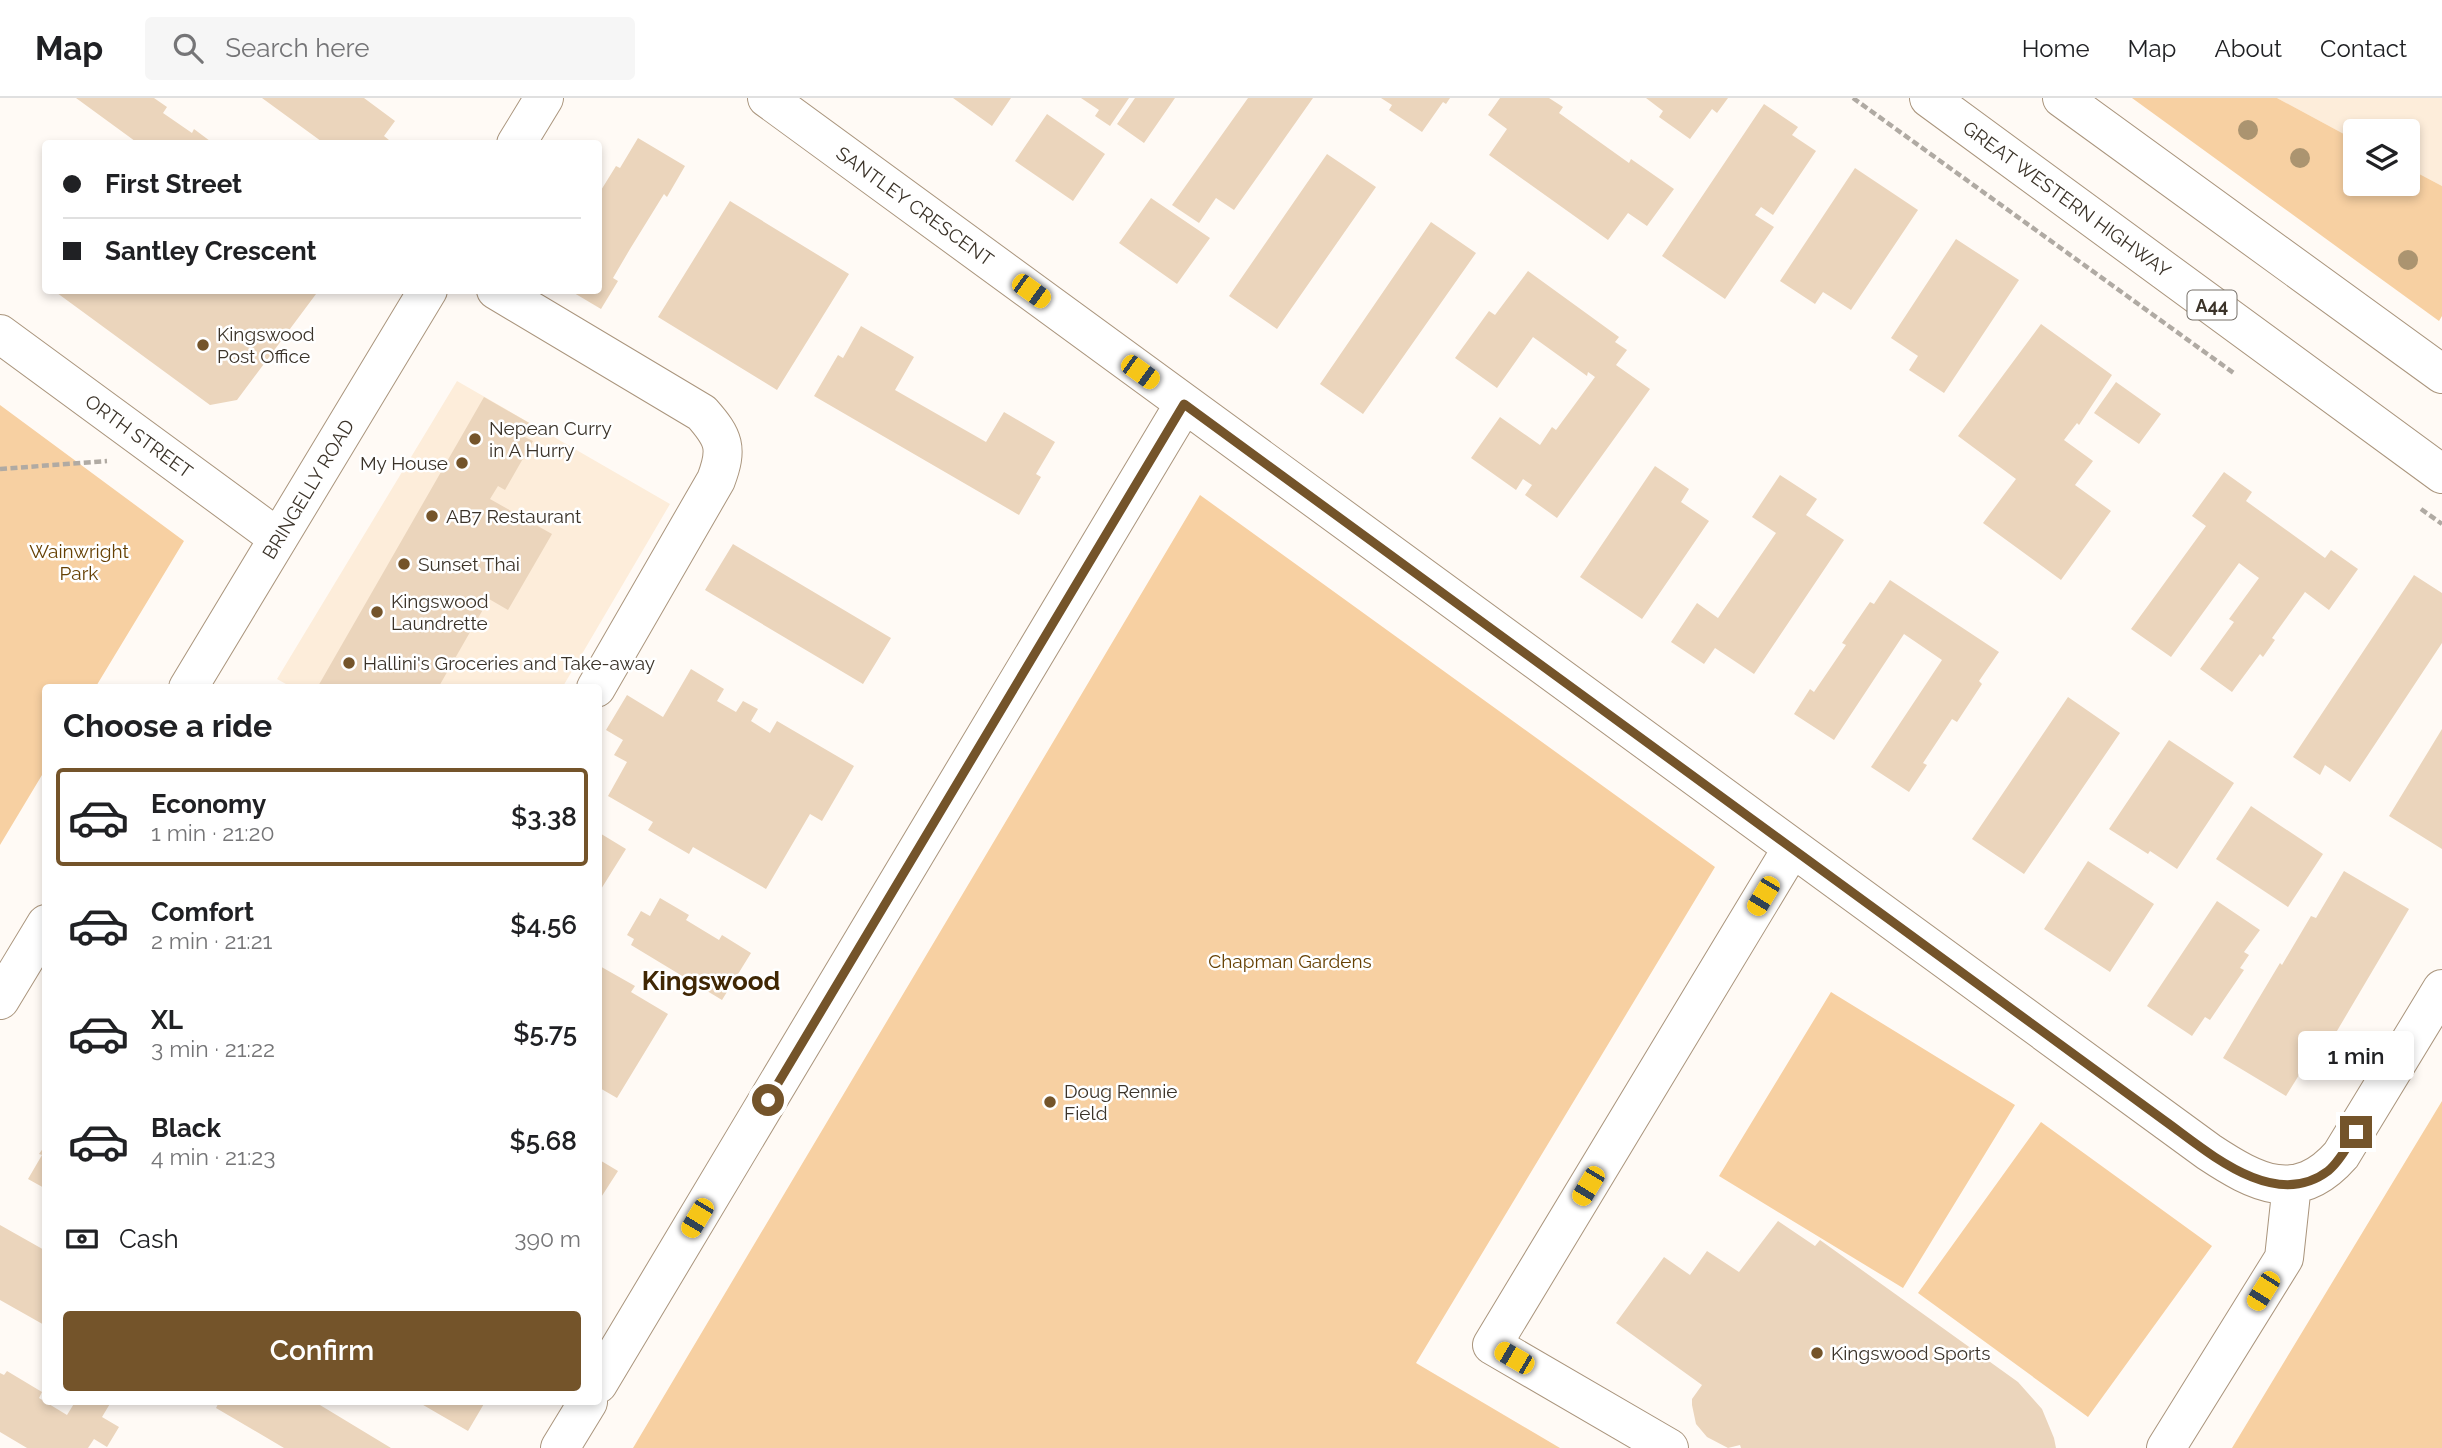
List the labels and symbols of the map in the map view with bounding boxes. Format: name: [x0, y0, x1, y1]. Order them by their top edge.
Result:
street label: GREAT WESTERN HIGHWAY: [1959, 116, 2176, 282]
street label: SANTLEY CRESCENT: [832, 142, 998, 271]
car: [1008, 270, 1055, 312]
road number: A44: [2188, 290, 2236, 320]
place label: Kingswood Post Office: [217, 323, 315, 367]
marker: Kingswood Post Office: [195, 337, 211, 353]
car: [1117, 351, 1164, 393]
street label: ORTH STREET: [81, 390, 197, 483]
street label: BRINGELLY ROAD: [258, 415, 358, 563]
place label: Nepean Curry in A Hurry: [489, 417, 612, 461]
marker: Nepean Curry in A Hurry: [467, 431, 483, 447]
place label: My House: [360, 452, 448, 474]
marker: My House: [454, 455, 470, 471]
place label: AB7 Restaurant: [446, 505, 582, 527]
marker: AB7 Restaurant: [424, 508, 440, 524]
park label: Wainwright Park: [29, 540, 129, 584]
place label: Sunset Thai: [418, 553, 520, 575]
marker: Sunset Thai: [396, 556, 412, 572]
place label: Kingswood Laundrette: [391, 590, 489, 634]
marker: Kingswood Laundrette: [369, 604, 385, 620]
place label: Hallini's Groceries and Take-away: [363, 652, 655, 674]
marker: Hallini's Groceries and Take-away: [341, 655, 357, 671]
car: [1744, 873, 1783, 919]
park label: Chapman Gardens: [1208, 950, 1372, 972]
district label: Kingswood: [642, 966, 780, 996]
callout: 1 min: [2298, 1030, 2414, 1080]
place label: Doug Rennie Field: [1064, 1080, 1177, 1124]
route start: [752, 1084, 784, 1116]
marker: Doug Rennie Field: [1042, 1094, 1058, 1110]
route end: [2340, 1116, 2372, 1148]
car: [1569, 1163, 1608, 1209]
car: [678, 1195, 717, 1241]
car: [2243, 1268, 2284, 1314]
car: [1491, 1338, 1538, 1378]
place label: Kingswood Sports: [1831, 1342, 1990, 1364]
marker: Kingswood Sports: [1809, 1345, 1825, 1361]

